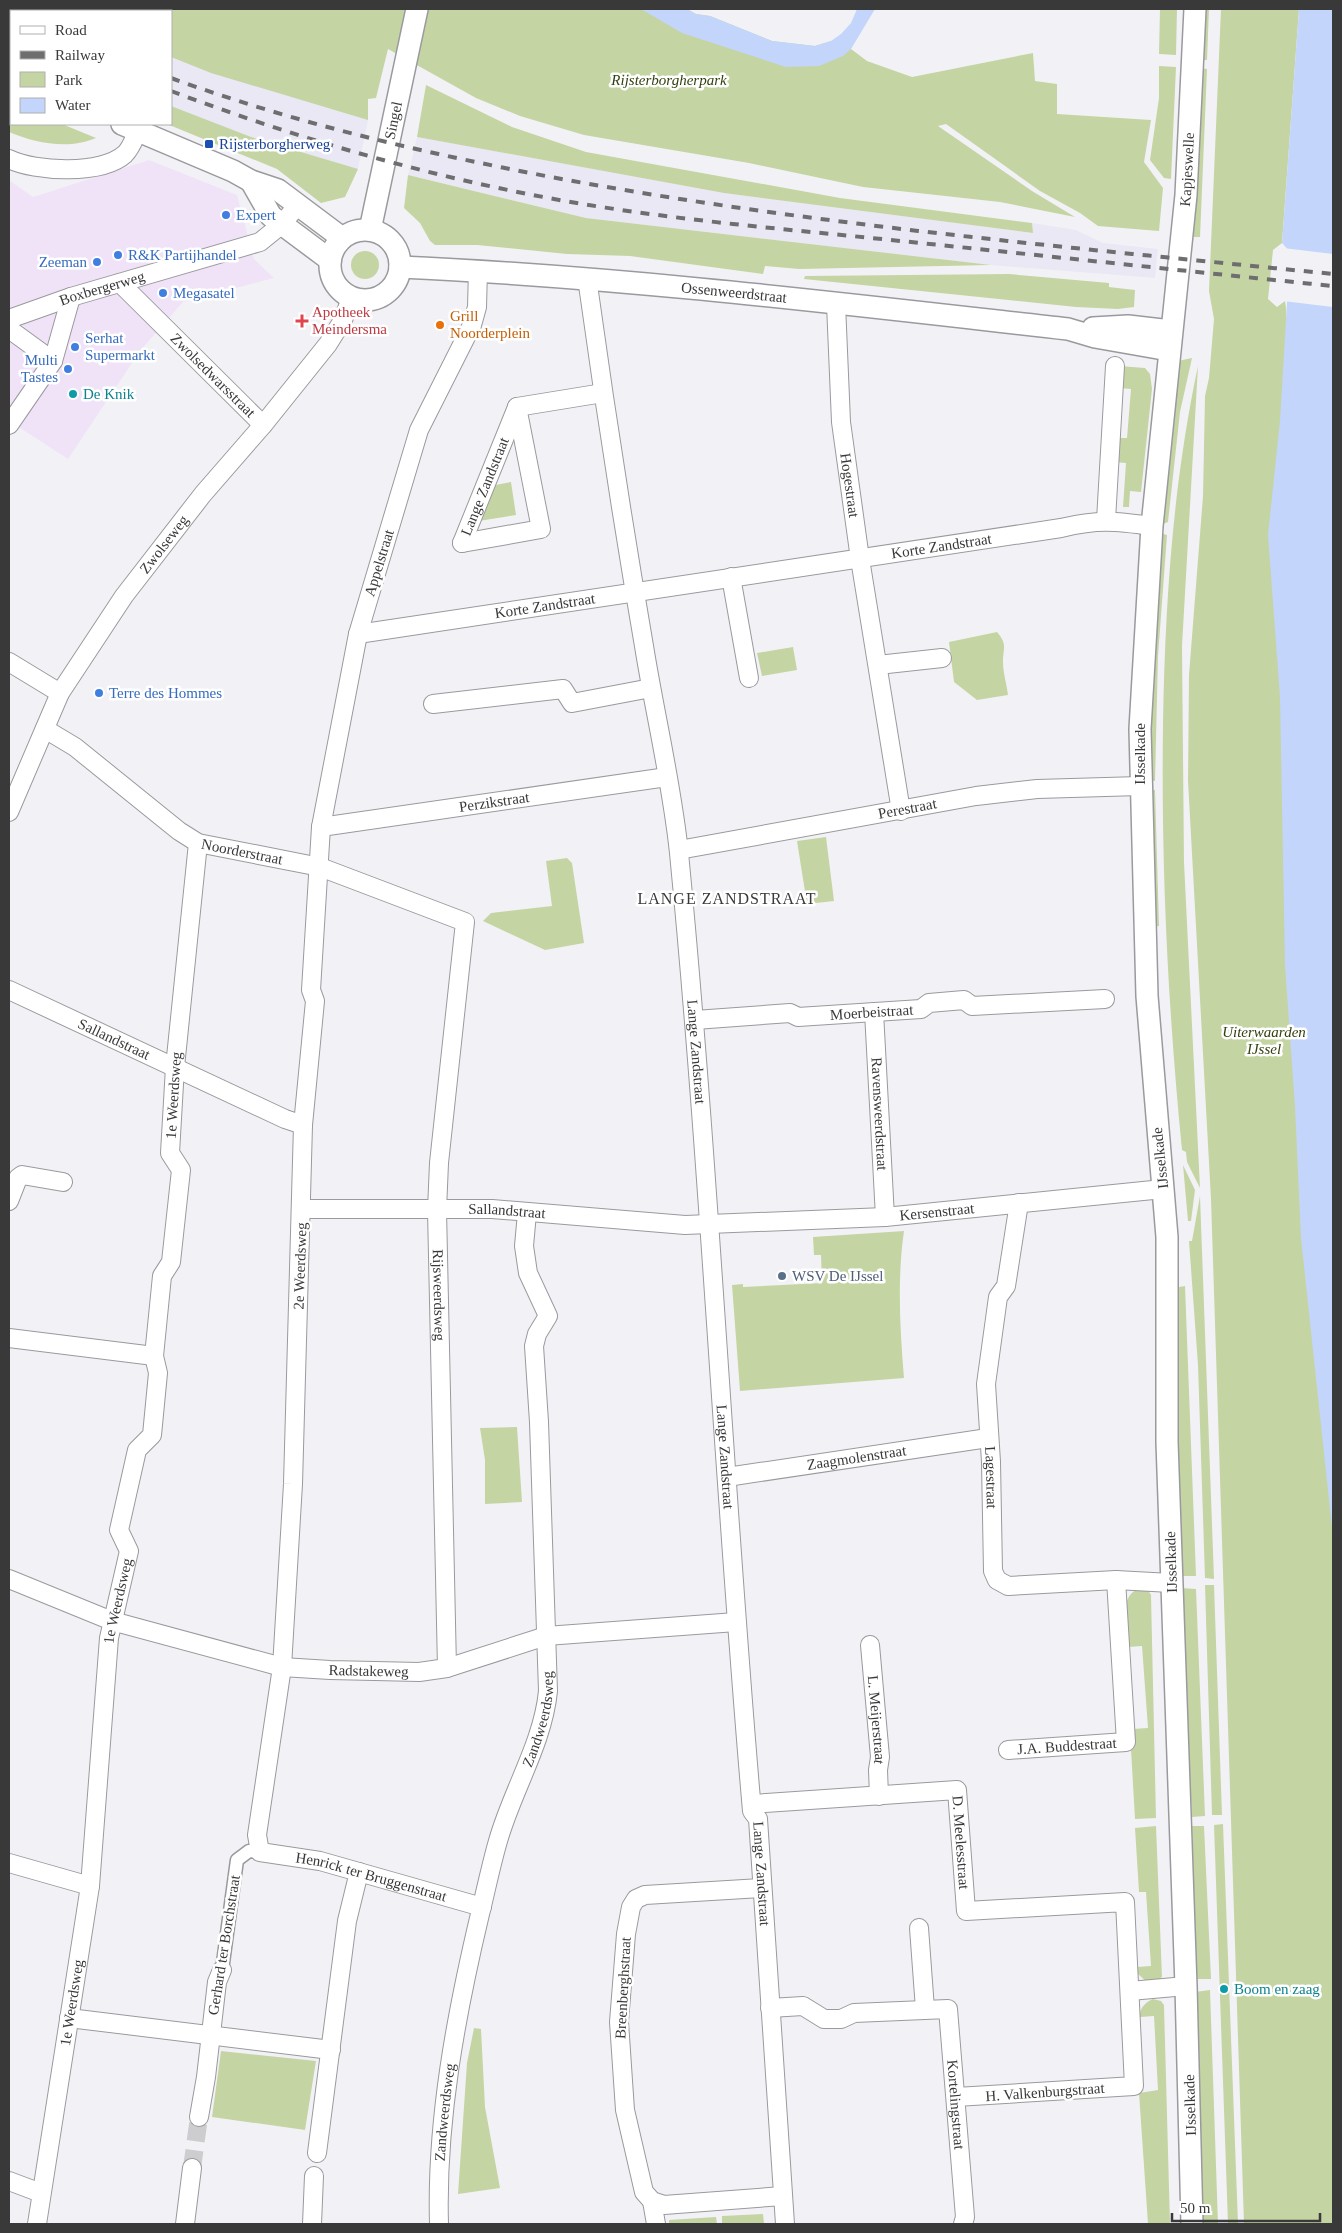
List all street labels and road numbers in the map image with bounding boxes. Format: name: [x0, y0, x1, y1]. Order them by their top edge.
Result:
street label: Singel: [381, 100, 405, 141]
street label: Kapjeswelle: [1177, 132, 1197, 207]
street label: Boxbergerweg: [57, 268, 147, 308]
street label: Ossenweerdstraat: [681, 279, 788, 306]
street label: Zwolsedwarsstraat: [167, 330, 259, 421]
street label: Lange Zandstraat: [458, 434, 512, 538]
street label: Hogestraat: [837, 452, 862, 519]
street label: Zwolseweg: [136, 512, 192, 577]
street label: Appelstraat: [361, 527, 397, 598]
street label: Korte Zandstraat: [890, 530, 994, 561]
street label: Korte Zandstraat: [494, 590, 597, 621]
street label: IJsselkade: [1132, 723, 1148, 785]
street label: Perzikstraat: [458, 789, 531, 815]
street label: Perestraat: [877, 795, 939, 822]
street label: Noorderstraat: [200, 836, 285, 868]
street label: Lange Zandstraat: [684, 999, 708, 1105]
street label: Moerbeistraat: [830, 1001, 915, 1023]
street label: Sallandstraat: [76, 1015, 153, 1063]
street label: 1e Weerdsweg: [163, 1050, 185, 1139]
street label: Ravensweerdstraat: [868, 1057, 891, 1172]
street label: IJsselkade: [1149, 1126, 1171, 1189]
street label: Kersenstraat: [899, 1200, 976, 1223]
street label: Sallandstraat: [468, 1201, 547, 1221]
street label: 2e Weerdsweg: [290, 1222, 310, 1310]
street label: Rijsweerdsweg: [430, 1249, 448, 1342]
street label: Lange Zandstraat: [714, 1404, 737, 1510]
street label: Zaagmolenstraat: [806, 1442, 908, 1473]
street label: Lagestraat: [982, 1446, 1000, 1510]
street label: IJsselkade: [1162, 1531, 1180, 1593]
street label: 1e Weerdsweg: [101, 1556, 135, 1644]
street label: Radstakeweg: [328, 1662, 409, 1680]
street label: Zandweerdsweg: [519, 1670, 556, 1769]
street label: L. Meijerstraat: [865, 1675, 888, 1766]
street label: J.A. Buddestraat: [1017, 1735, 1118, 1757]
street label: D. Meelesstraat: [949, 1795, 972, 1891]
street label: Lange Zandstraat: [750, 1821, 773, 1927]
street label: Henrick ter Bruggenstraat: [295, 1849, 449, 1905]
street label: Gerhard ter Borchstraat: [205, 1873, 243, 2016]
street label: Breenberghstraat: [612, 1936, 634, 2039]
street label: 1e Weerdsweg: [57, 1958, 86, 2047]
street label: Kortelingstraat: [944, 2059, 968, 2151]
street label: Zandweerdsweg: [432, 2062, 458, 2162]
street label: IJsselkade: [1181, 2074, 1199, 2136]
street label: H. Valkenburgstraat: [985, 2080, 1106, 2104]

